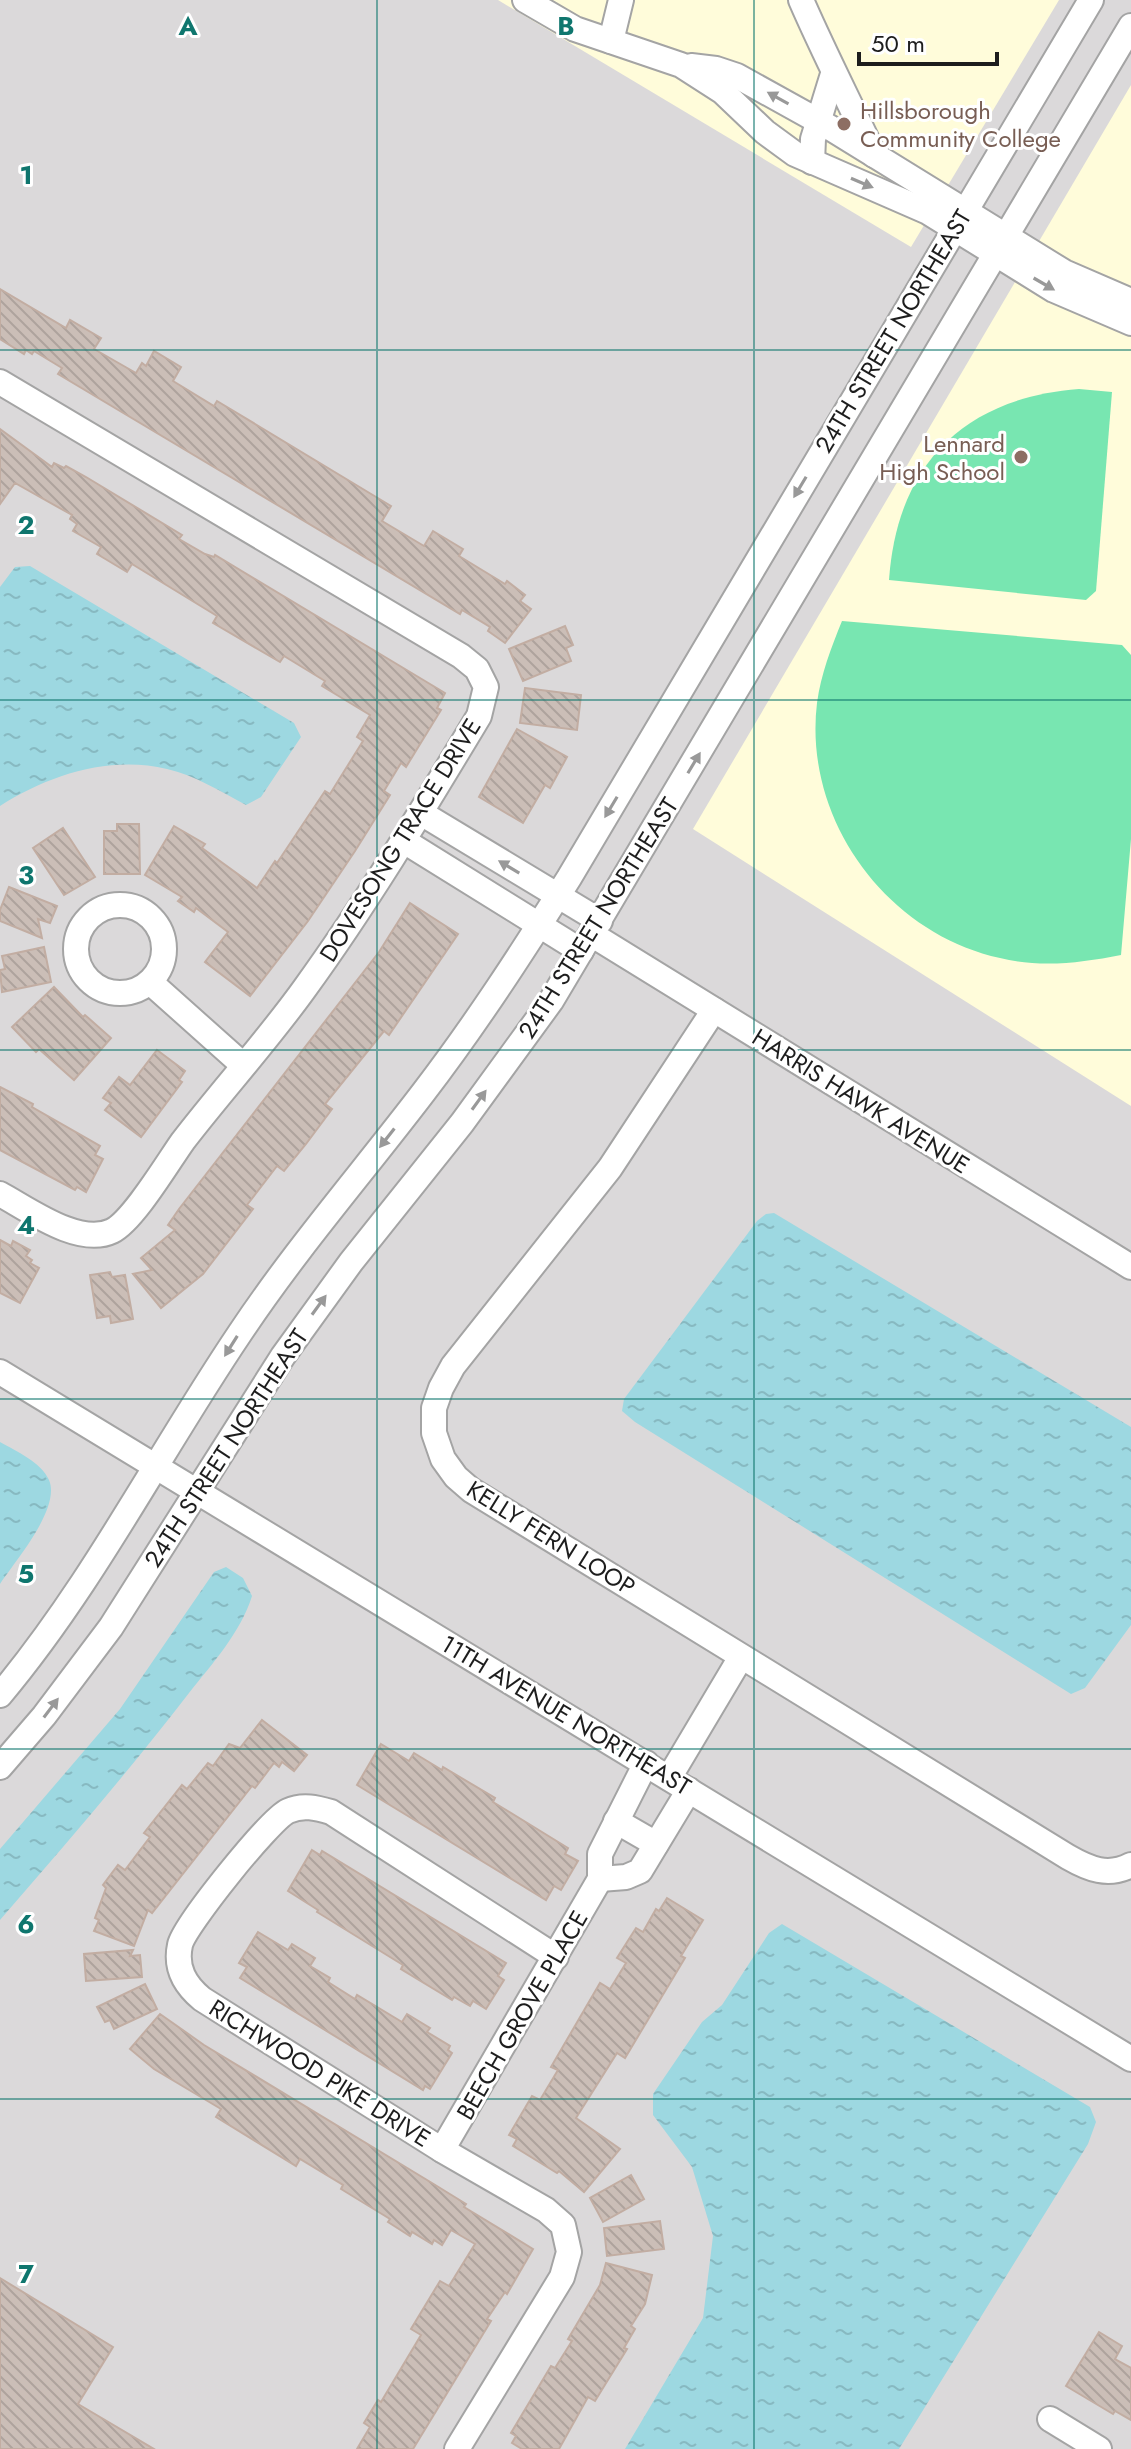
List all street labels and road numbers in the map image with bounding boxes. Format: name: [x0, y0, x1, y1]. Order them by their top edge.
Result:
street label: 24TH STREET NORTHEAST: [806, 203, 980, 459]
street label: DOVESONG TRACE DRIVE: [311, 711, 489, 969]
street label: 24TH STREET NORTHEAST: [509, 791, 687, 1045]
street label: HARRIS HAWK AVENUE: [745, 1020, 977, 1182]
street label: 24TH STREET NORTHEAST: [136, 1322, 316, 1574]
street label: KELLY FERN LOOP: [460, 1472, 642, 1604]
street label: 11TH AVENUE NORTHEAST: [434, 1626, 698, 1804]
street label: BEECH GROVE PLACE: [448, 1904, 596, 2126]
street label: RICHWOOD PIKE DRIVE: [202, 1990, 438, 2156]

